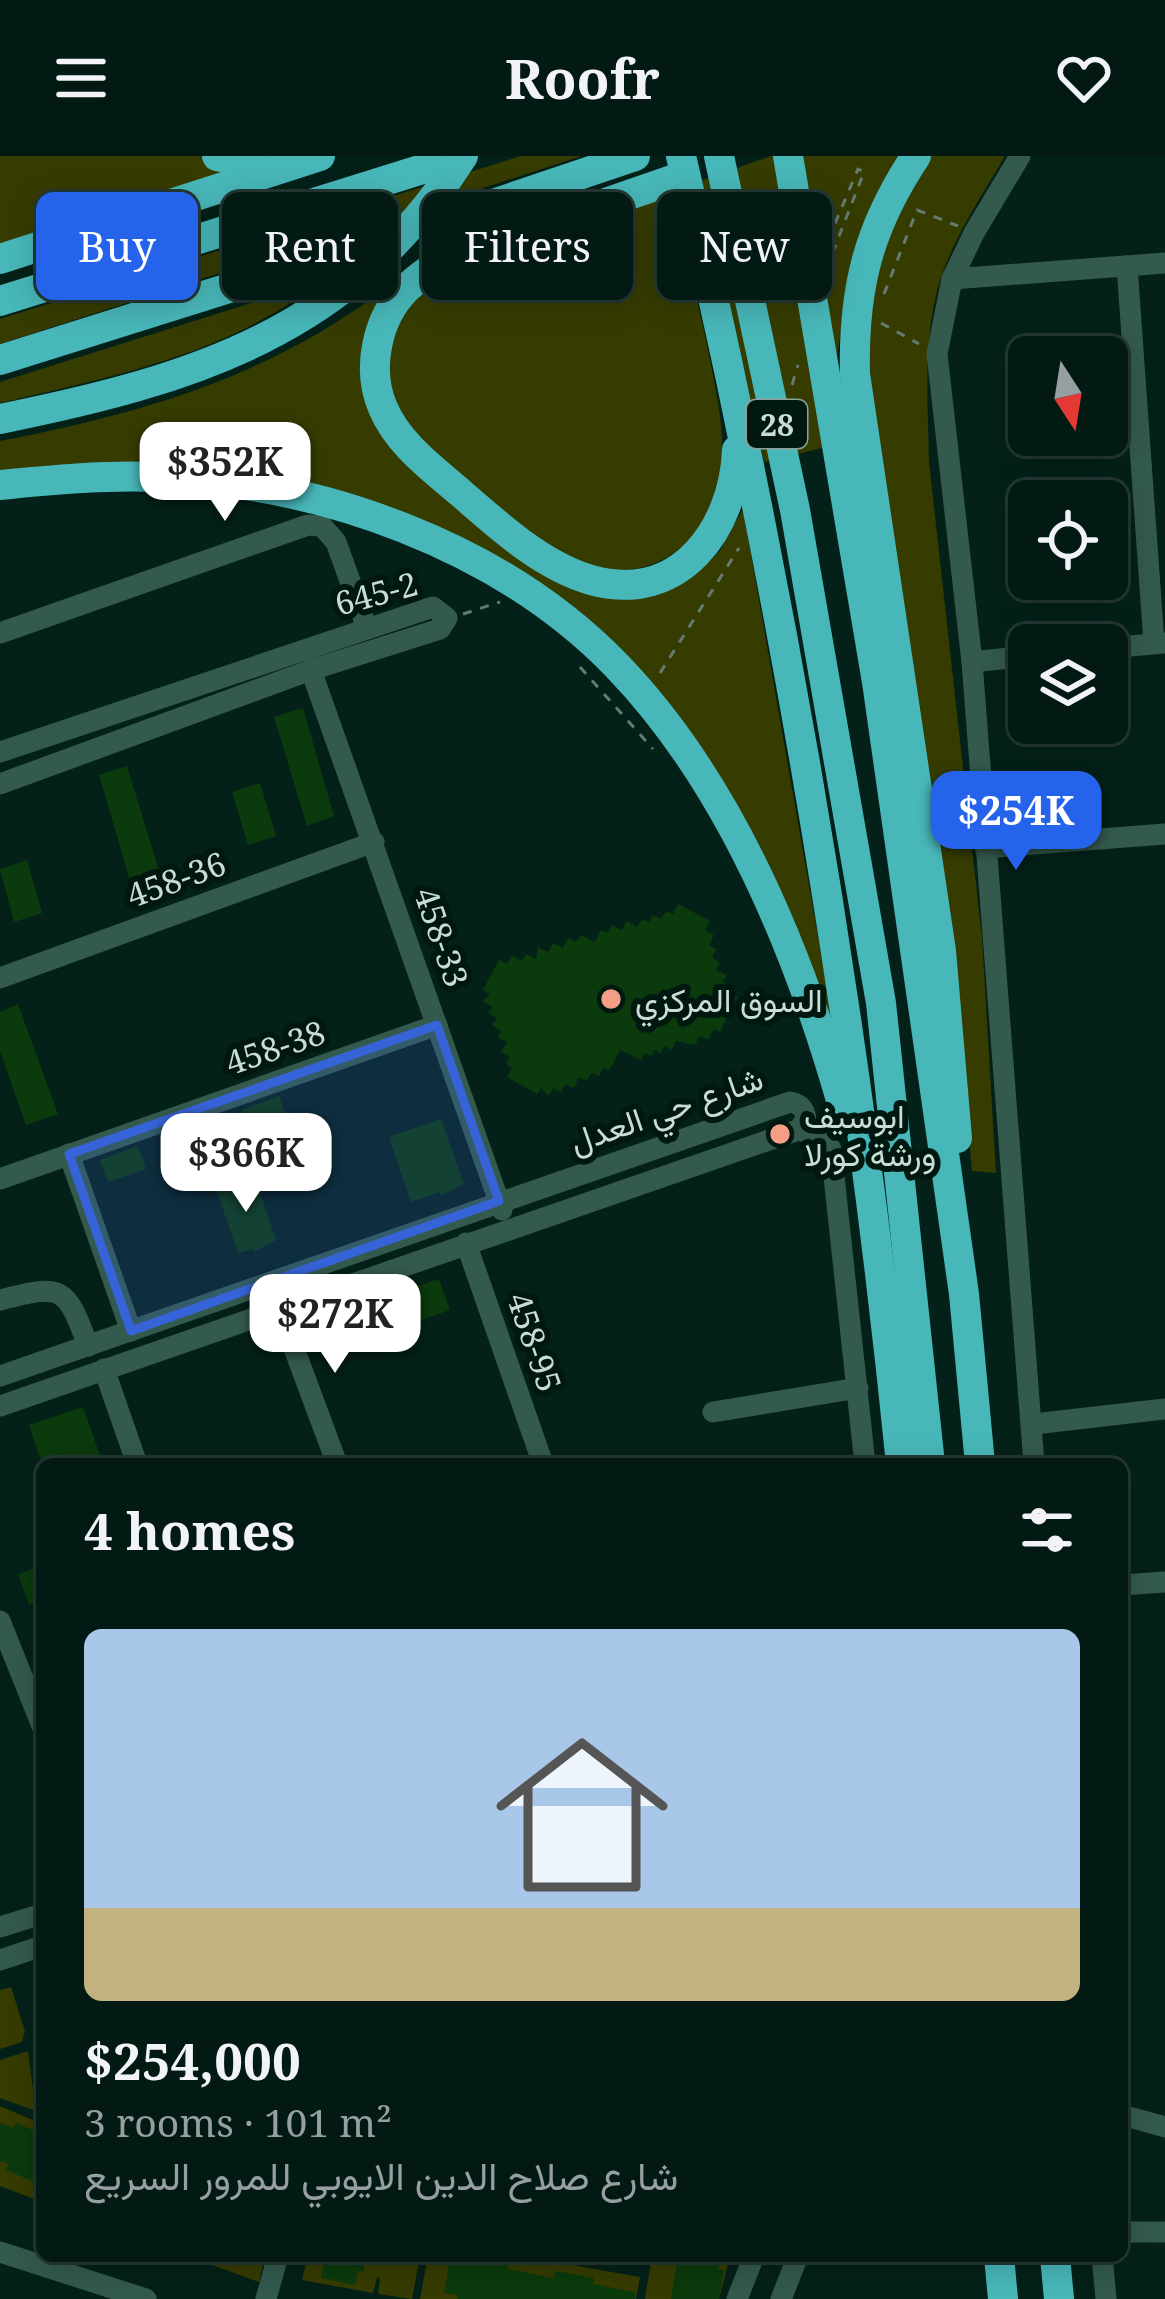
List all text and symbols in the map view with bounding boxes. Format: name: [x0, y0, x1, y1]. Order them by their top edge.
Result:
text: Roofr: [505, 41, 660, 115]
icon: menu: [48, 45, 114, 111]
icon: heart: [1051, 45, 1117, 111]
chip: Buy: [36, 192, 198, 300]
chip: Rent: [222, 192, 398, 300]
chip: Filters: [422, 192, 633, 300]
chip: New: [657, 192, 832, 300]
north arrow: [1008, 336, 1128, 456]
map controls: [1008, 336, 1128, 744]
road number: 28: [747, 400, 807, 448]
pin: $352K: [141, 422, 309, 524]
text: $352K: [167, 434, 283, 487]
button: locate: [1008, 480, 1128, 600]
street label: 645-2: [330, 560, 422, 626]
button: layers: [1008, 624, 1128, 744]
pin: $254K: [932, 771, 1100, 873]
text: $254K: [958, 783, 1074, 836]
street label: 458-36: [120, 840, 232, 918]
street label: 458-33: [404, 881, 480, 993]
place label: السوق المركزي: [635, 977, 823, 1027]
marker: السوق المركزي: [598, 986, 624, 1012]
street label: 458-38: [219, 1009, 331, 1085]
street label: شارع حي العدل: [563, 1055, 770, 1168]
place label: ابوسيف ورشة كورلا: [804, 1093, 936, 1176]
pin: $366K: [162, 1113, 330, 1215]
marker: ابوسيف ورشة كورلا: [767, 1121, 793, 1147]
text: $366K: [188, 1125, 304, 1178]
pin: $272K: [251, 1274, 419, 1376]
text: $272K: [277, 1286, 393, 1339]
street label: 458-95: [497, 1286, 573, 1398]
text: 4 homes: [84, 1495, 295, 1565]
icon: filters: [1014, 1497, 1080, 1563]
icon: home: [474, 1707, 690, 1923]
text: $254,000: [84, 2025, 301, 2095]
text: 3 rooms · 101 m²: [84, 2095, 392, 2148]
text: شارع صلاح الدين الايوبي للمرور السريع: [84, 2148, 678, 2201]

